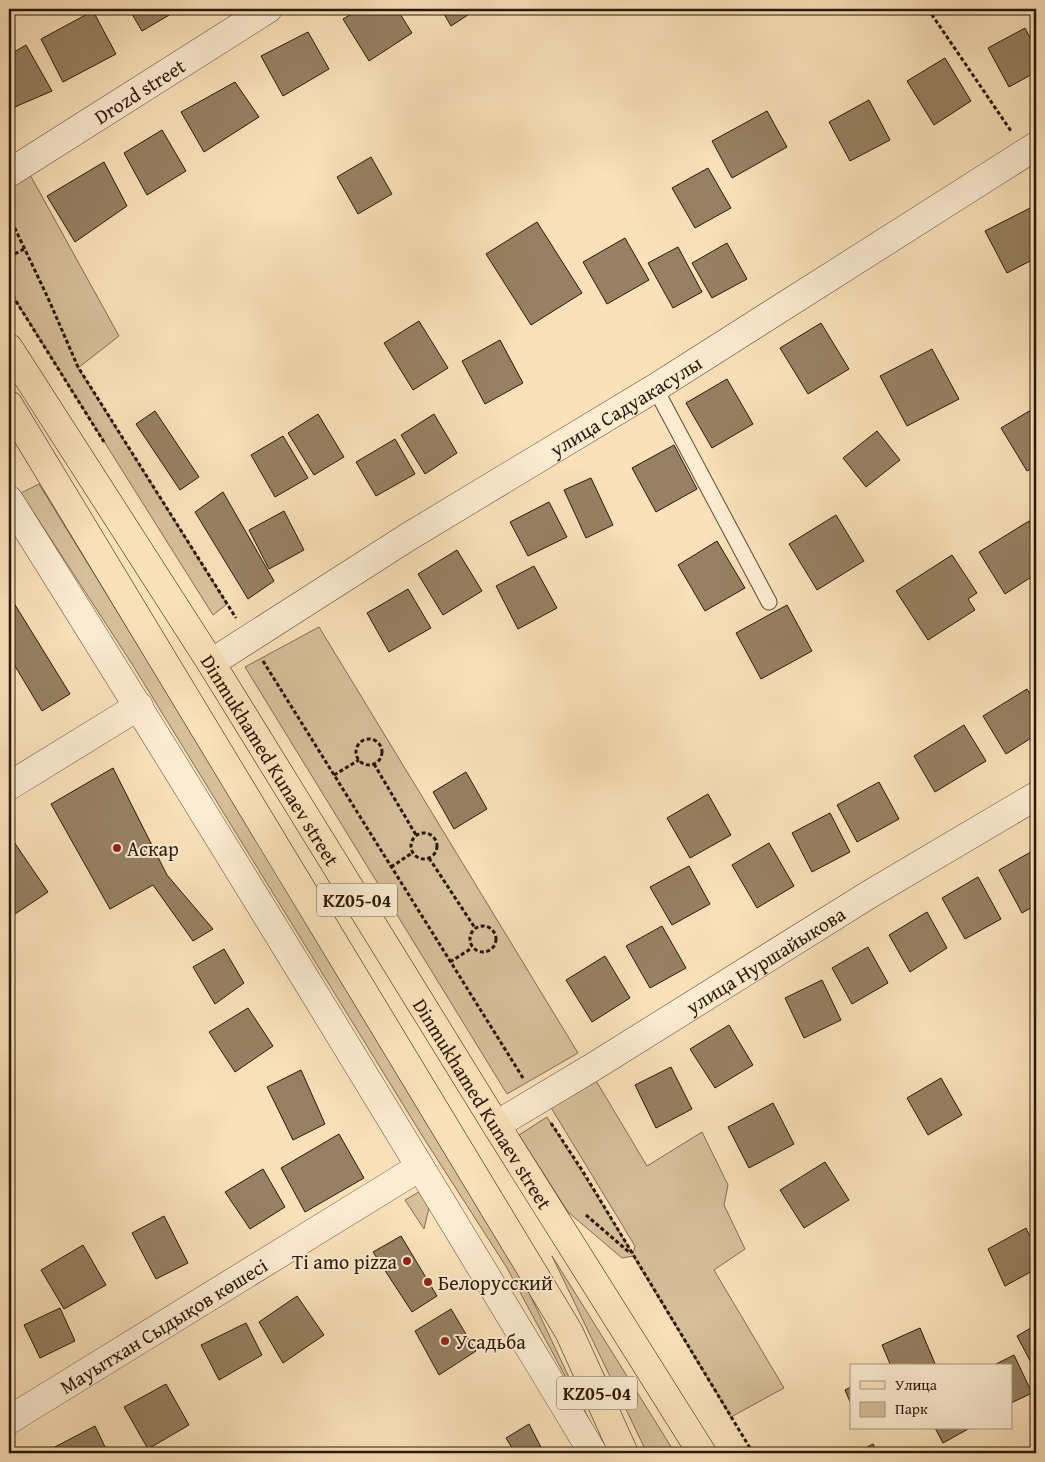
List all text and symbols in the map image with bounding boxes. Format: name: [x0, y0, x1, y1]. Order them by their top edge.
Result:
street label: Drozd street: [88, 51, 190, 130]
street label: улица Садуакасулы: [543, 348, 707, 463]
street label: Dinmukhamed Kunaev street: [194, 648, 347, 871]
place label: Аскар: [127, 834, 179, 863]
marker: Аскар: [111, 842, 123, 854]
road number: KZ05-04: [317, 884, 397, 916]
street label: улица Нуршайыкова: [679, 898, 851, 1021]
street label: Dinmukhamed Kunaev street: [407, 992, 560, 1215]
place label: Ti amo pizza: [292, 1247, 398, 1276]
street label: Мауытхан Сыдықов көшесі: [54, 1250, 273, 1400]
marker: Ti amo pizza: [401, 1255, 413, 1267]
place label: Белорусский: [438, 1268, 553, 1297]
marker: Белорусский: [422, 1276, 434, 1288]
place label: Усадьба: [455, 1327, 526, 1356]
marker: Усадьба: [439, 1335, 451, 1347]
legend: [850, 1364, 1012, 1430]
text: Улица: [895, 1374, 938, 1395]
road number: KZ05-04: [557, 1376, 637, 1410]
text: Парк: [895, 1398, 928, 1419]

